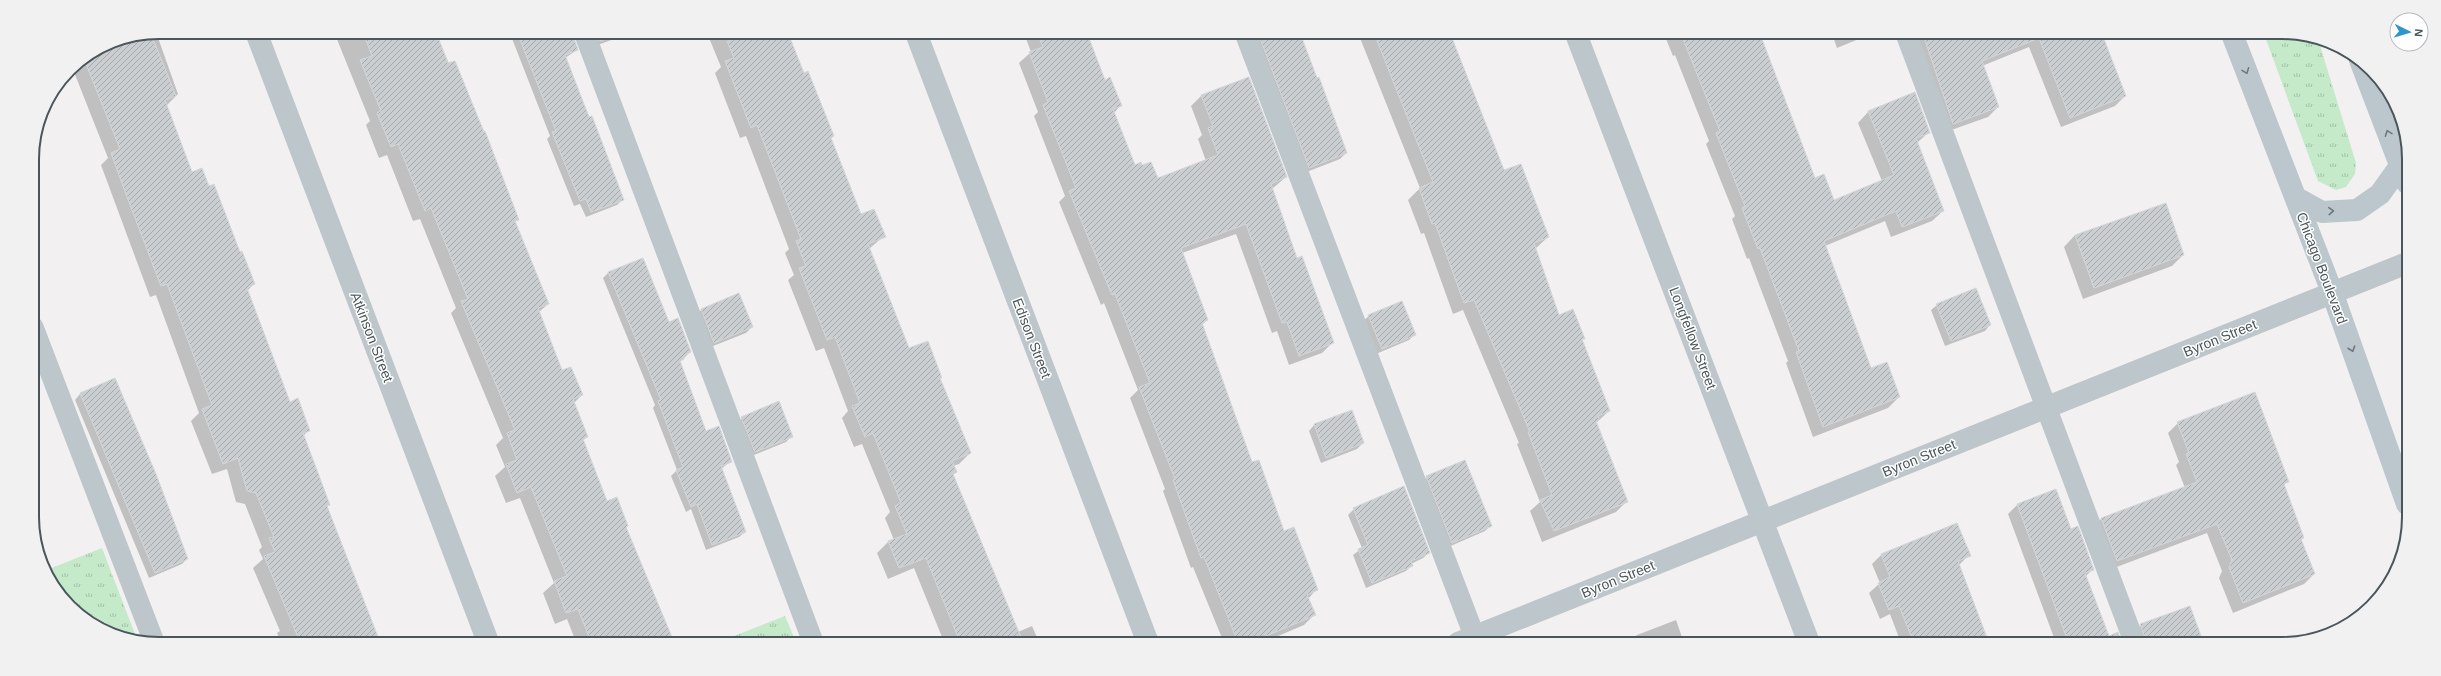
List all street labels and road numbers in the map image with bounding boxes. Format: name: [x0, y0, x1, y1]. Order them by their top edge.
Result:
street label: Chicago Boulevard: [2293, 210, 2351, 326]
street label: Longfellow Street: [1666, 285, 1720, 391]
street label: Atkinson Street: [348, 290, 397, 384]
street label: Edison Street: [1009, 296, 1055, 380]
street label: Byron Street: [2181, 316, 2259, 360]
street label: Byron Street: [1880, 436, 1958, 480]
street label: Byron Street: [1579, 557, 1657, 601]

